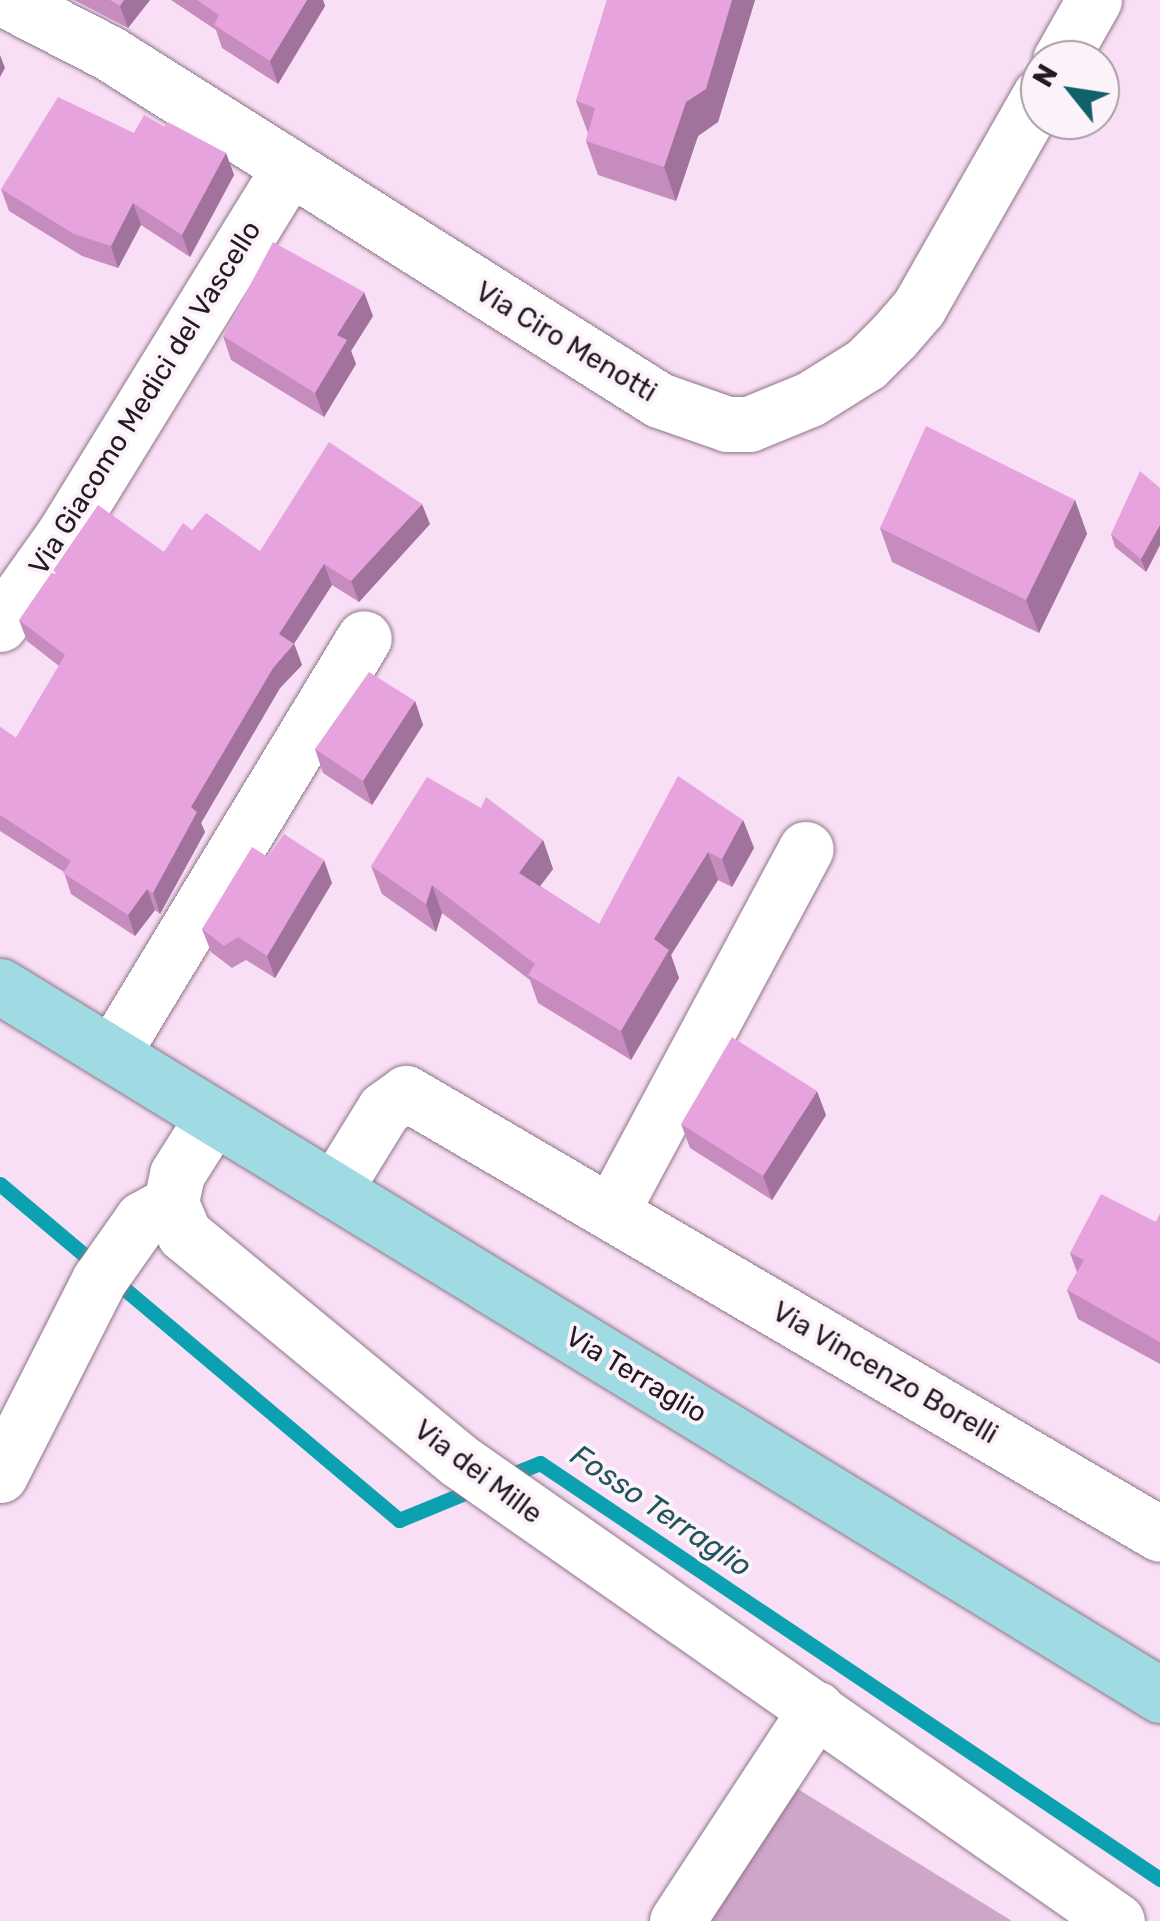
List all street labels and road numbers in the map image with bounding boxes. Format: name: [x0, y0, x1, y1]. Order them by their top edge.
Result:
street label: Via Giacomo Medici del Vascello: [22, 215, 268, 581]
street label: Via Ciro Menotti: [469, 275, 663, 409]
street label: Via Vincenzo Borelli: [766, 1295, 1004, 1451]
street label: Via Terraglio: [559, 1320, 713, 1430]
street label: Via dei Mille: [407, 1413, 549, 1531]

